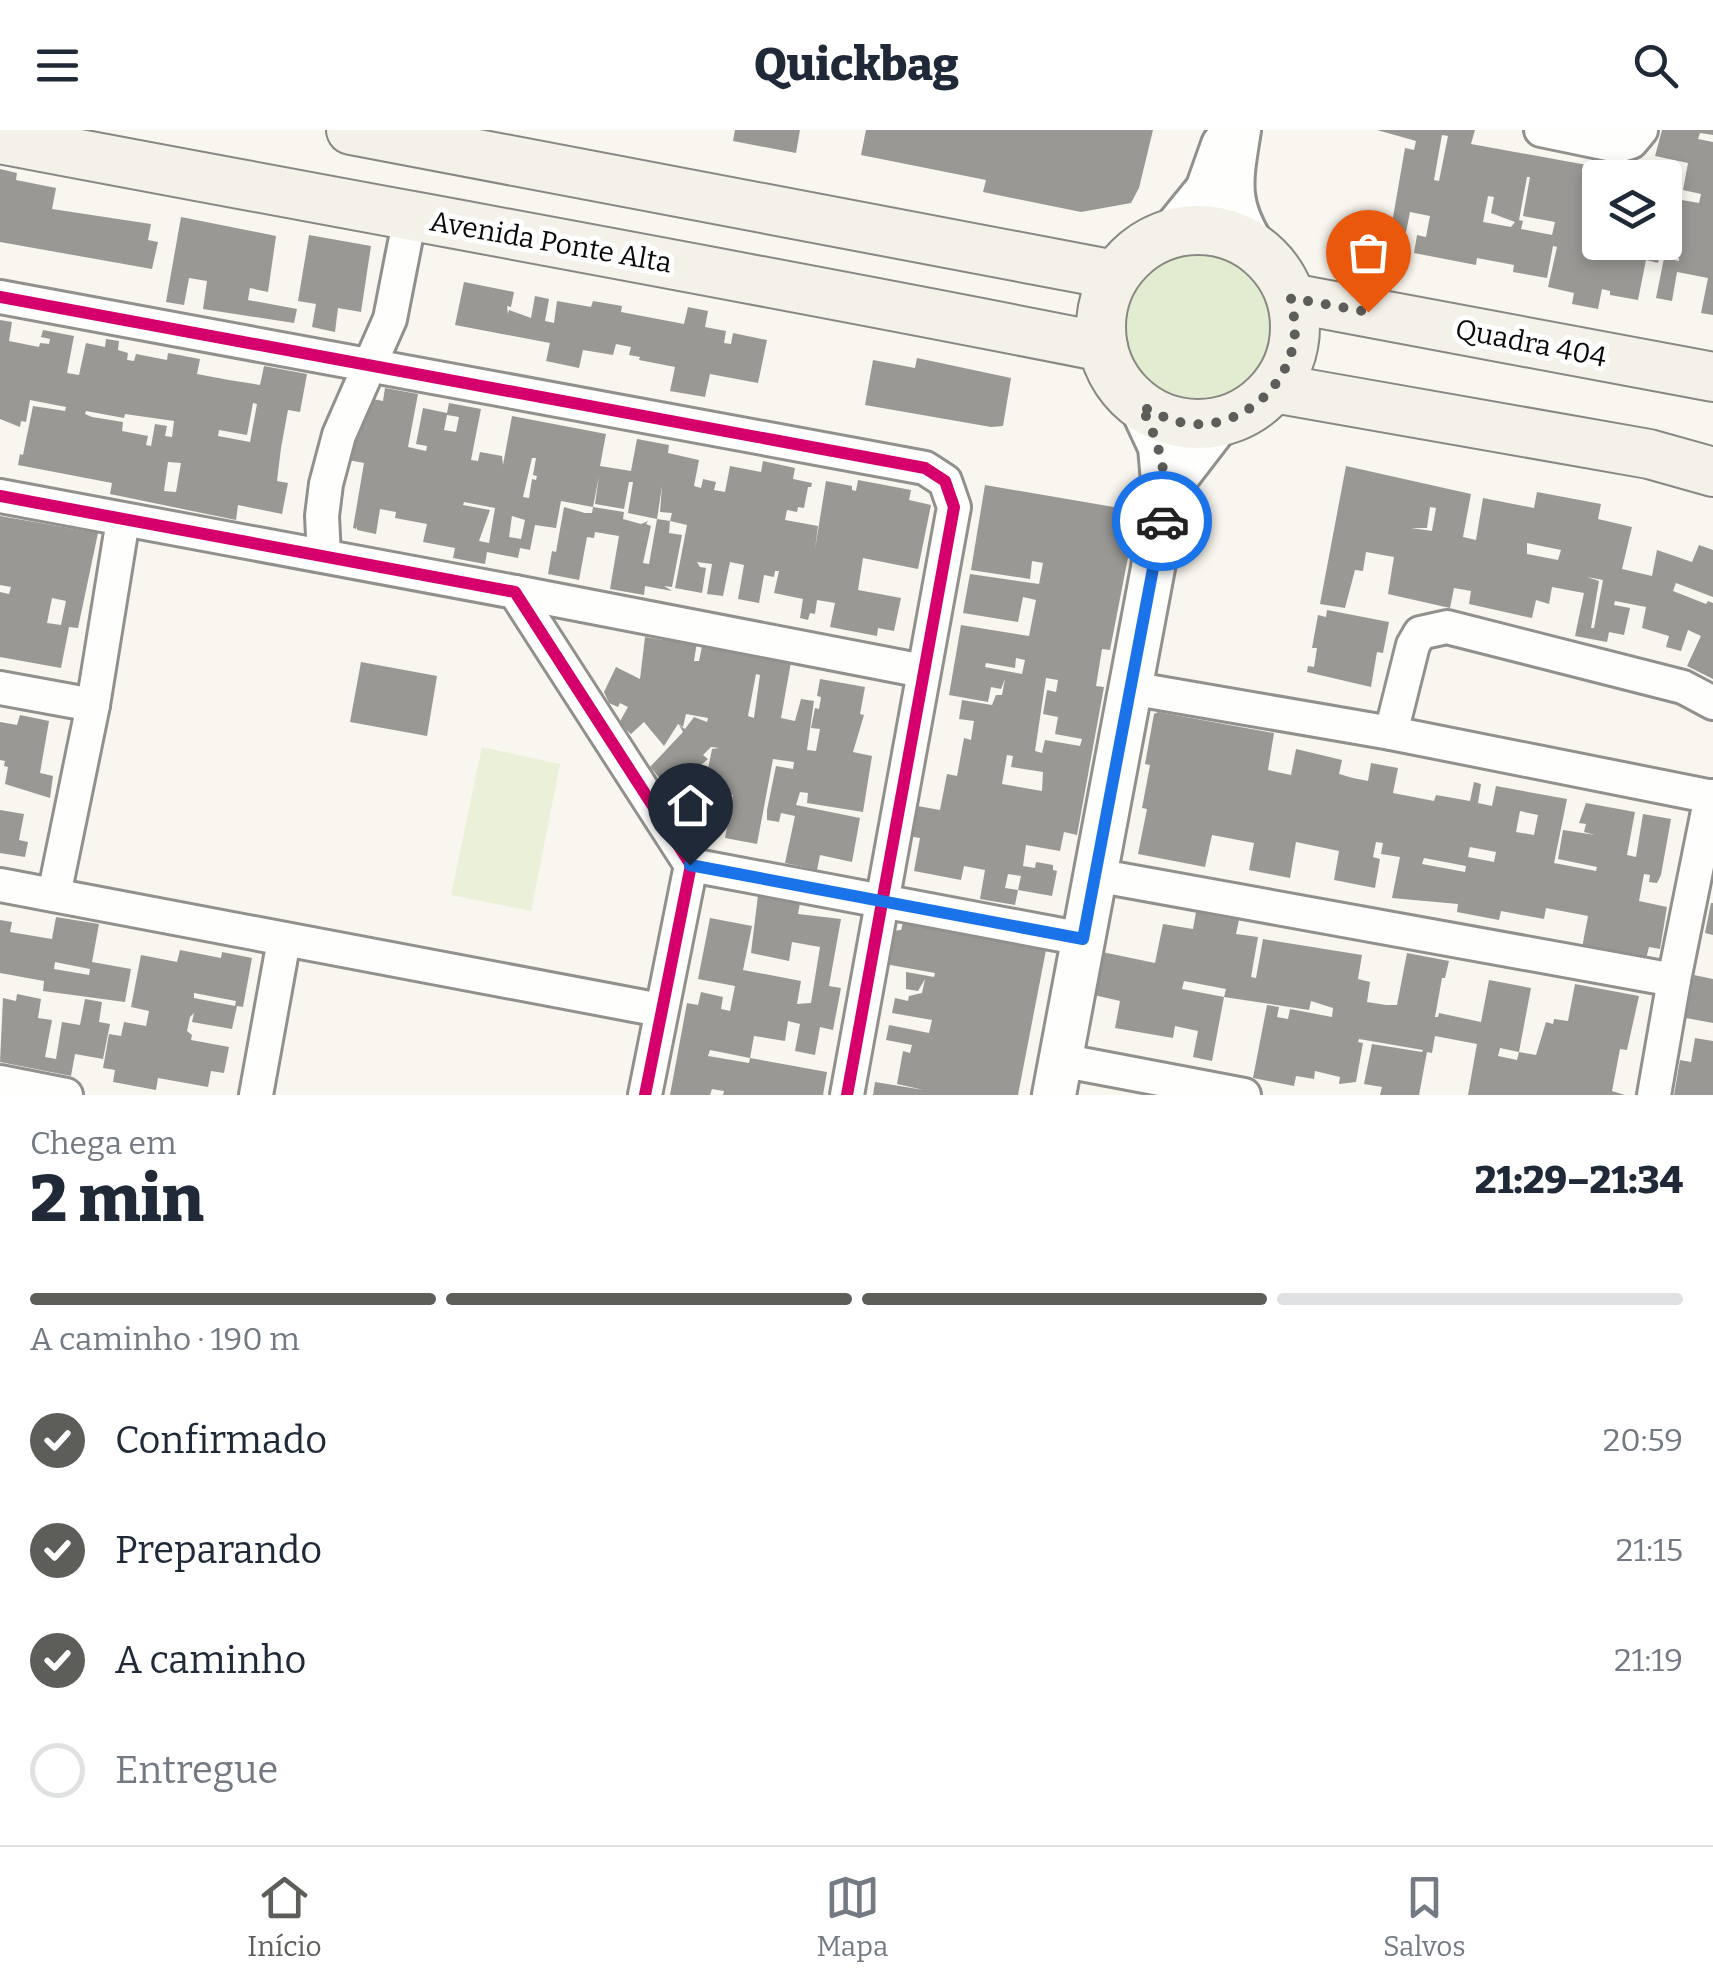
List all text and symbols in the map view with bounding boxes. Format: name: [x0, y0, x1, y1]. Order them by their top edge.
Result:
icon: menu: [30, 38, 85, 93]
text: Quickbag: [754, 38, 959, 92]
icon: search: [1628, 38, 1683, 93]
map controls: [1582, 160, 1682, 260]
button: layers: [1582, 160, 1682, 260]
street label: Avenida Ponte Alta: [428, 205, 674, 279]
pin: [1326, 210, 1411, 313]
icon: bag: [1341, 225, 1396, 280]
street label: Quadra 404: [1453, 312, 1609, 374]
courier: [1112, 471, 1212, 571]
icon: car: [1135, 494, 1190, 549]
pin: [648, 763, 733, 866]
icon: home: [663, 778, 718, 833]
text: Chega em: [30, 1124, 177, 1162]
text: 21:29–21:34: [1475, 1157, 1683, 1203]
text: 2 min: [30, 1160, 204, 1238]
text: A caminho · 190 m: [30, 1320, 300, 1358]
icon: check: [30, 1413, 85, 1468]
text: Confirmado: [115, 1417, 327, 1463]
text: 20:59: [1603, 1421, 1683, 1459]
icon: check: [30, 1523, 85, 1578]
text: Preparando: [115, 1527, 322, 1573]
text: 21:15: [1616, 1531, 1683, 1569]
icon: check: [30, 1633, 85, 1688]
text: A caminho: [115, 1637, 306, 1683]
text: 21:19: [1614, 1641, 1683, 1679]
text: Entregue: [115, 1747, 278, 1793]
tab: Início: [247, 1870, 322, 1963]
tab: Mapa: [816, 1870, 888, 1963]
tab: Salvos: [1383, 1870, 1466, 1963]

